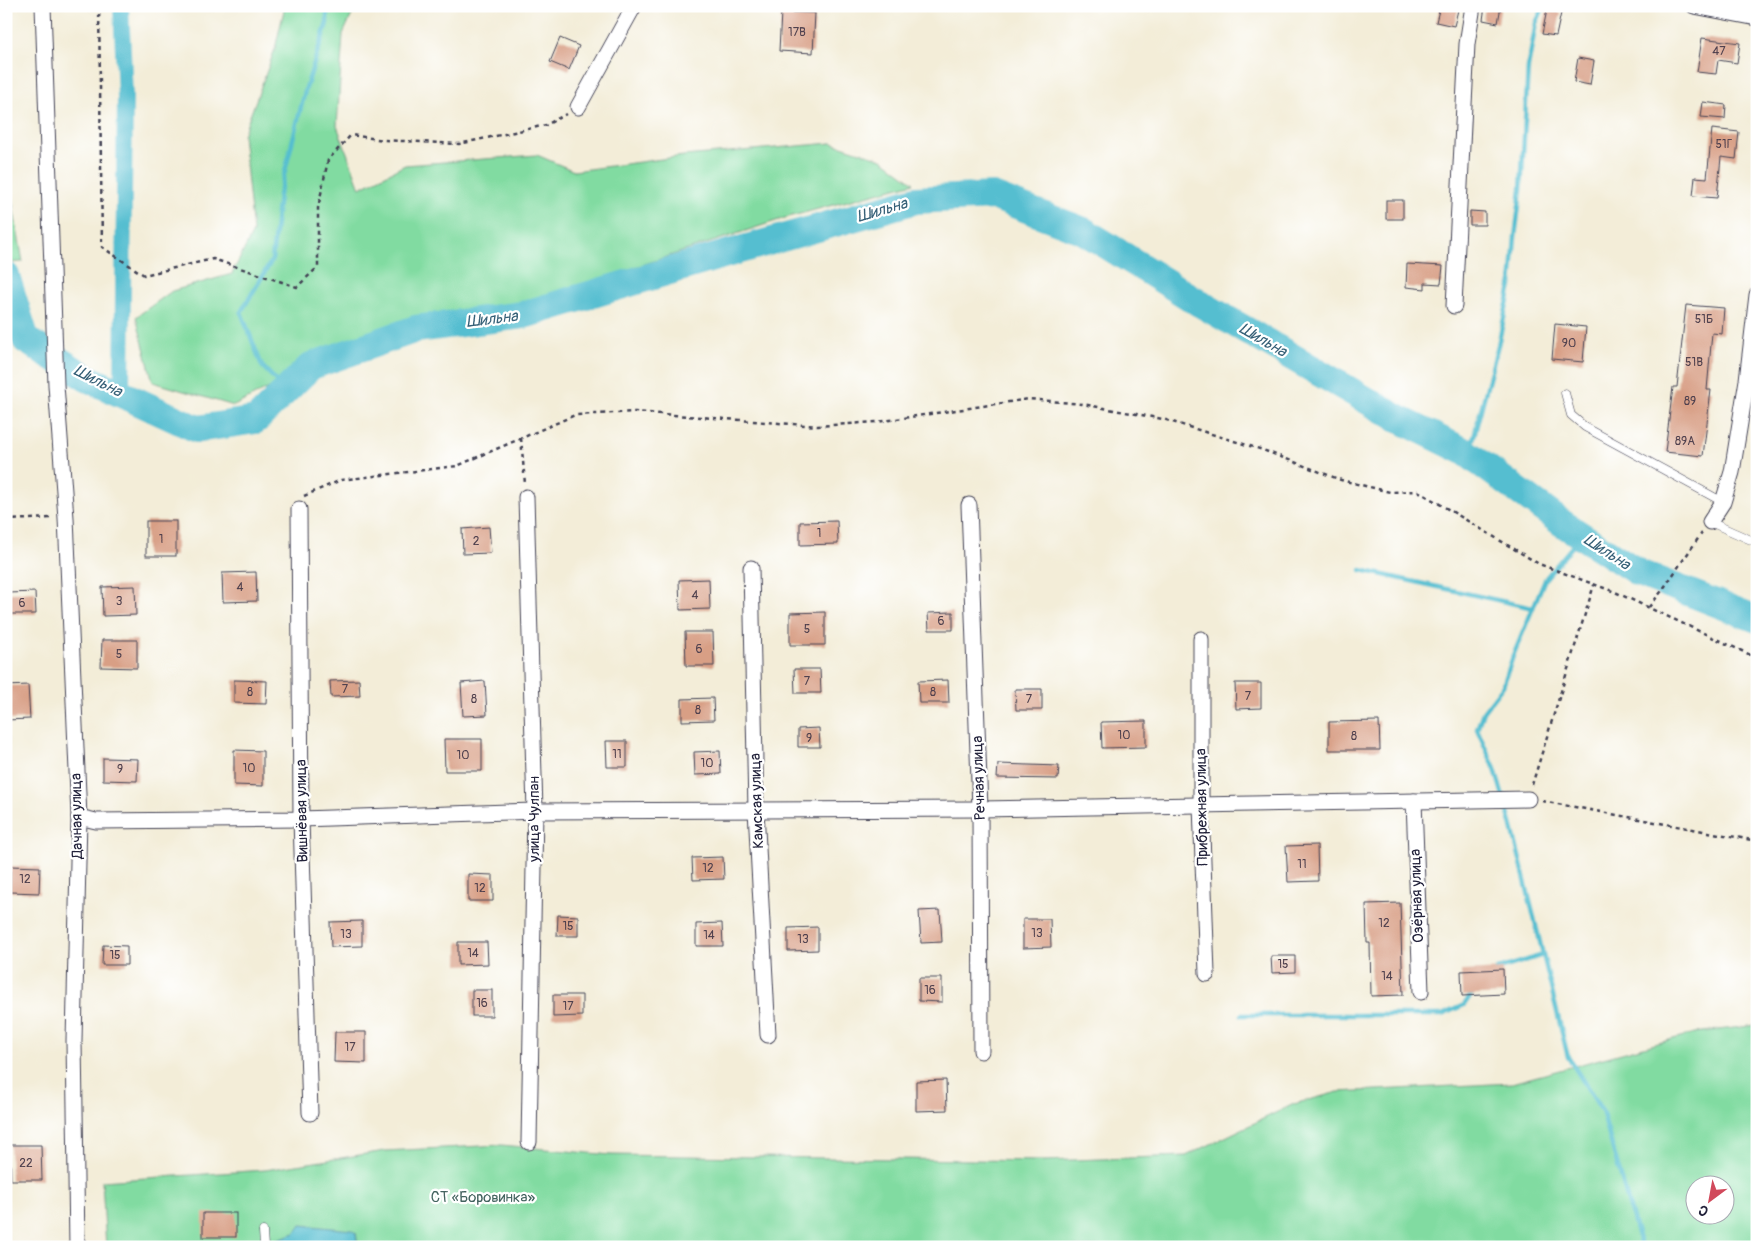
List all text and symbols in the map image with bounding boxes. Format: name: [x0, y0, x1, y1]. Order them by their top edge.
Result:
house number: 17В: [788, 25, 806, 40]
house number: 47: [1712, 44, 1726, 59]
house number: 51Г: [1716, 137, 1733, 152]
water label: Шильна: [855, 193, 911, 227]
water label: Шильна: [465, 306, 520, 332]
house number: 51Б: [1695, 312, 1713, 327]
water label: Шильна: [1236, 318, 1292, 362]
house number: 90: [1562, 336, 1576, 351]
house number: 51В: [1685, 355, 1703, 370]
water label: Шильна: [71, 360, 127, 402]
house number: 89: [1684, 394, 1696, 409]
house number: 89А: [1675, 434, 1695, 449]
house number: 1: [817, 526, 821, 541]
water label: Шильна: [1580, 530, 1635, 575]
house number: 1: [159, 532, 163, 547]
house number: 2: [473, 534, 480, 549]
house number: 4: [237, 580, 244, 595]
house number: 4: [692, 588, 699, 603]
house number: 3: [116, 594, 123, 609]
house number: 6: [19, 596, 26, 611]
house number: 6: [938, 614, 945, 629]
house number: 5: [804, 622, 810, 637]
house number: 6: [696, 642, 703, 657]
house number: 5: [116, 647, 122, 662]
house number: 7: [804, 674, 811, 689]
house number: 7: [342, 682, 349, 697]
house number: 8: [247, 685, 253, 700]
house number: 8: [930, 685, 936, 700]
house number: 7: [1245, 689, 1252, 704]
house number: 8: [471, 692, 477, 707]
house number: 7: [1026, 692, 1033, 707]
house number: 8: [695, 703, 701, 718]
house number: 10: [1118, 728, 1130, 743]
house number: 8: [1351, 729, 1357, 744]
house number: 9: [806, 731, 812, 746]
street label: Речная улица: [968, 735, 990, 821]
house number: 11: [612, 747, 622, 762]
house number: 10: [457, 748, 469, 763]
street label: Прибрежная улица: [1191, 748, 1213, 866]
street label: Камская улица: [746, 753, 768, 849]
house number: 10: [701, 756, 713, 771]
street label: Вишнёвая улица: [292, 759, 312, 863]
house number: 10: [243, 761, 255, 776]
house number: 9: [117, 762, 123, 777]
street label: Дачная улица: [67, 773, 87, 860]
street label: улица Чулпан: [525, 776, 544, 863]
street label: Озёрная улица: [1406, 849, 1428, 943]
house number: 11: [1297, 857, 1307, 872]
house number: 12: [702, 861, 714, 876]
house number: 12: [19, 872, 31, 887]
house number: 12: [474, 881, 486, 896]
house number: 12: [1378, 916, 1390, 931]
house number: 15: [562, 919, 574, 934]
house number: 13: [1031, 926, 1043, 941]
house number: 13: [340, 927, 352, 942]
house number: 14: [703, 928, 715, 943]
house number: 13: [797, 932, 809, 947]
house number: 14: [467, 946, 479, 961]
house number: 15: [109, 948, 121, 963]
house number: 15: [1277, 957, 1289, 972]
house number: 14: [1381, 969, 1393, 984]
house number: 16: [924, 983, 936, 998]
house number: 16: [476, 996, 488, 1011]
house number: 17: [562, 999, 574, 1014]
house number: 17: [344, 1040, 356, 1055]
house number: 22: [19, 1156, 33, 1171]
north arrow: [1686, 1176, 1736, 1226]
park label: СТ «Боровинка»: [431, 1188, 536, 1207]
text: С: [1695, 1201, 1712, 1220]

